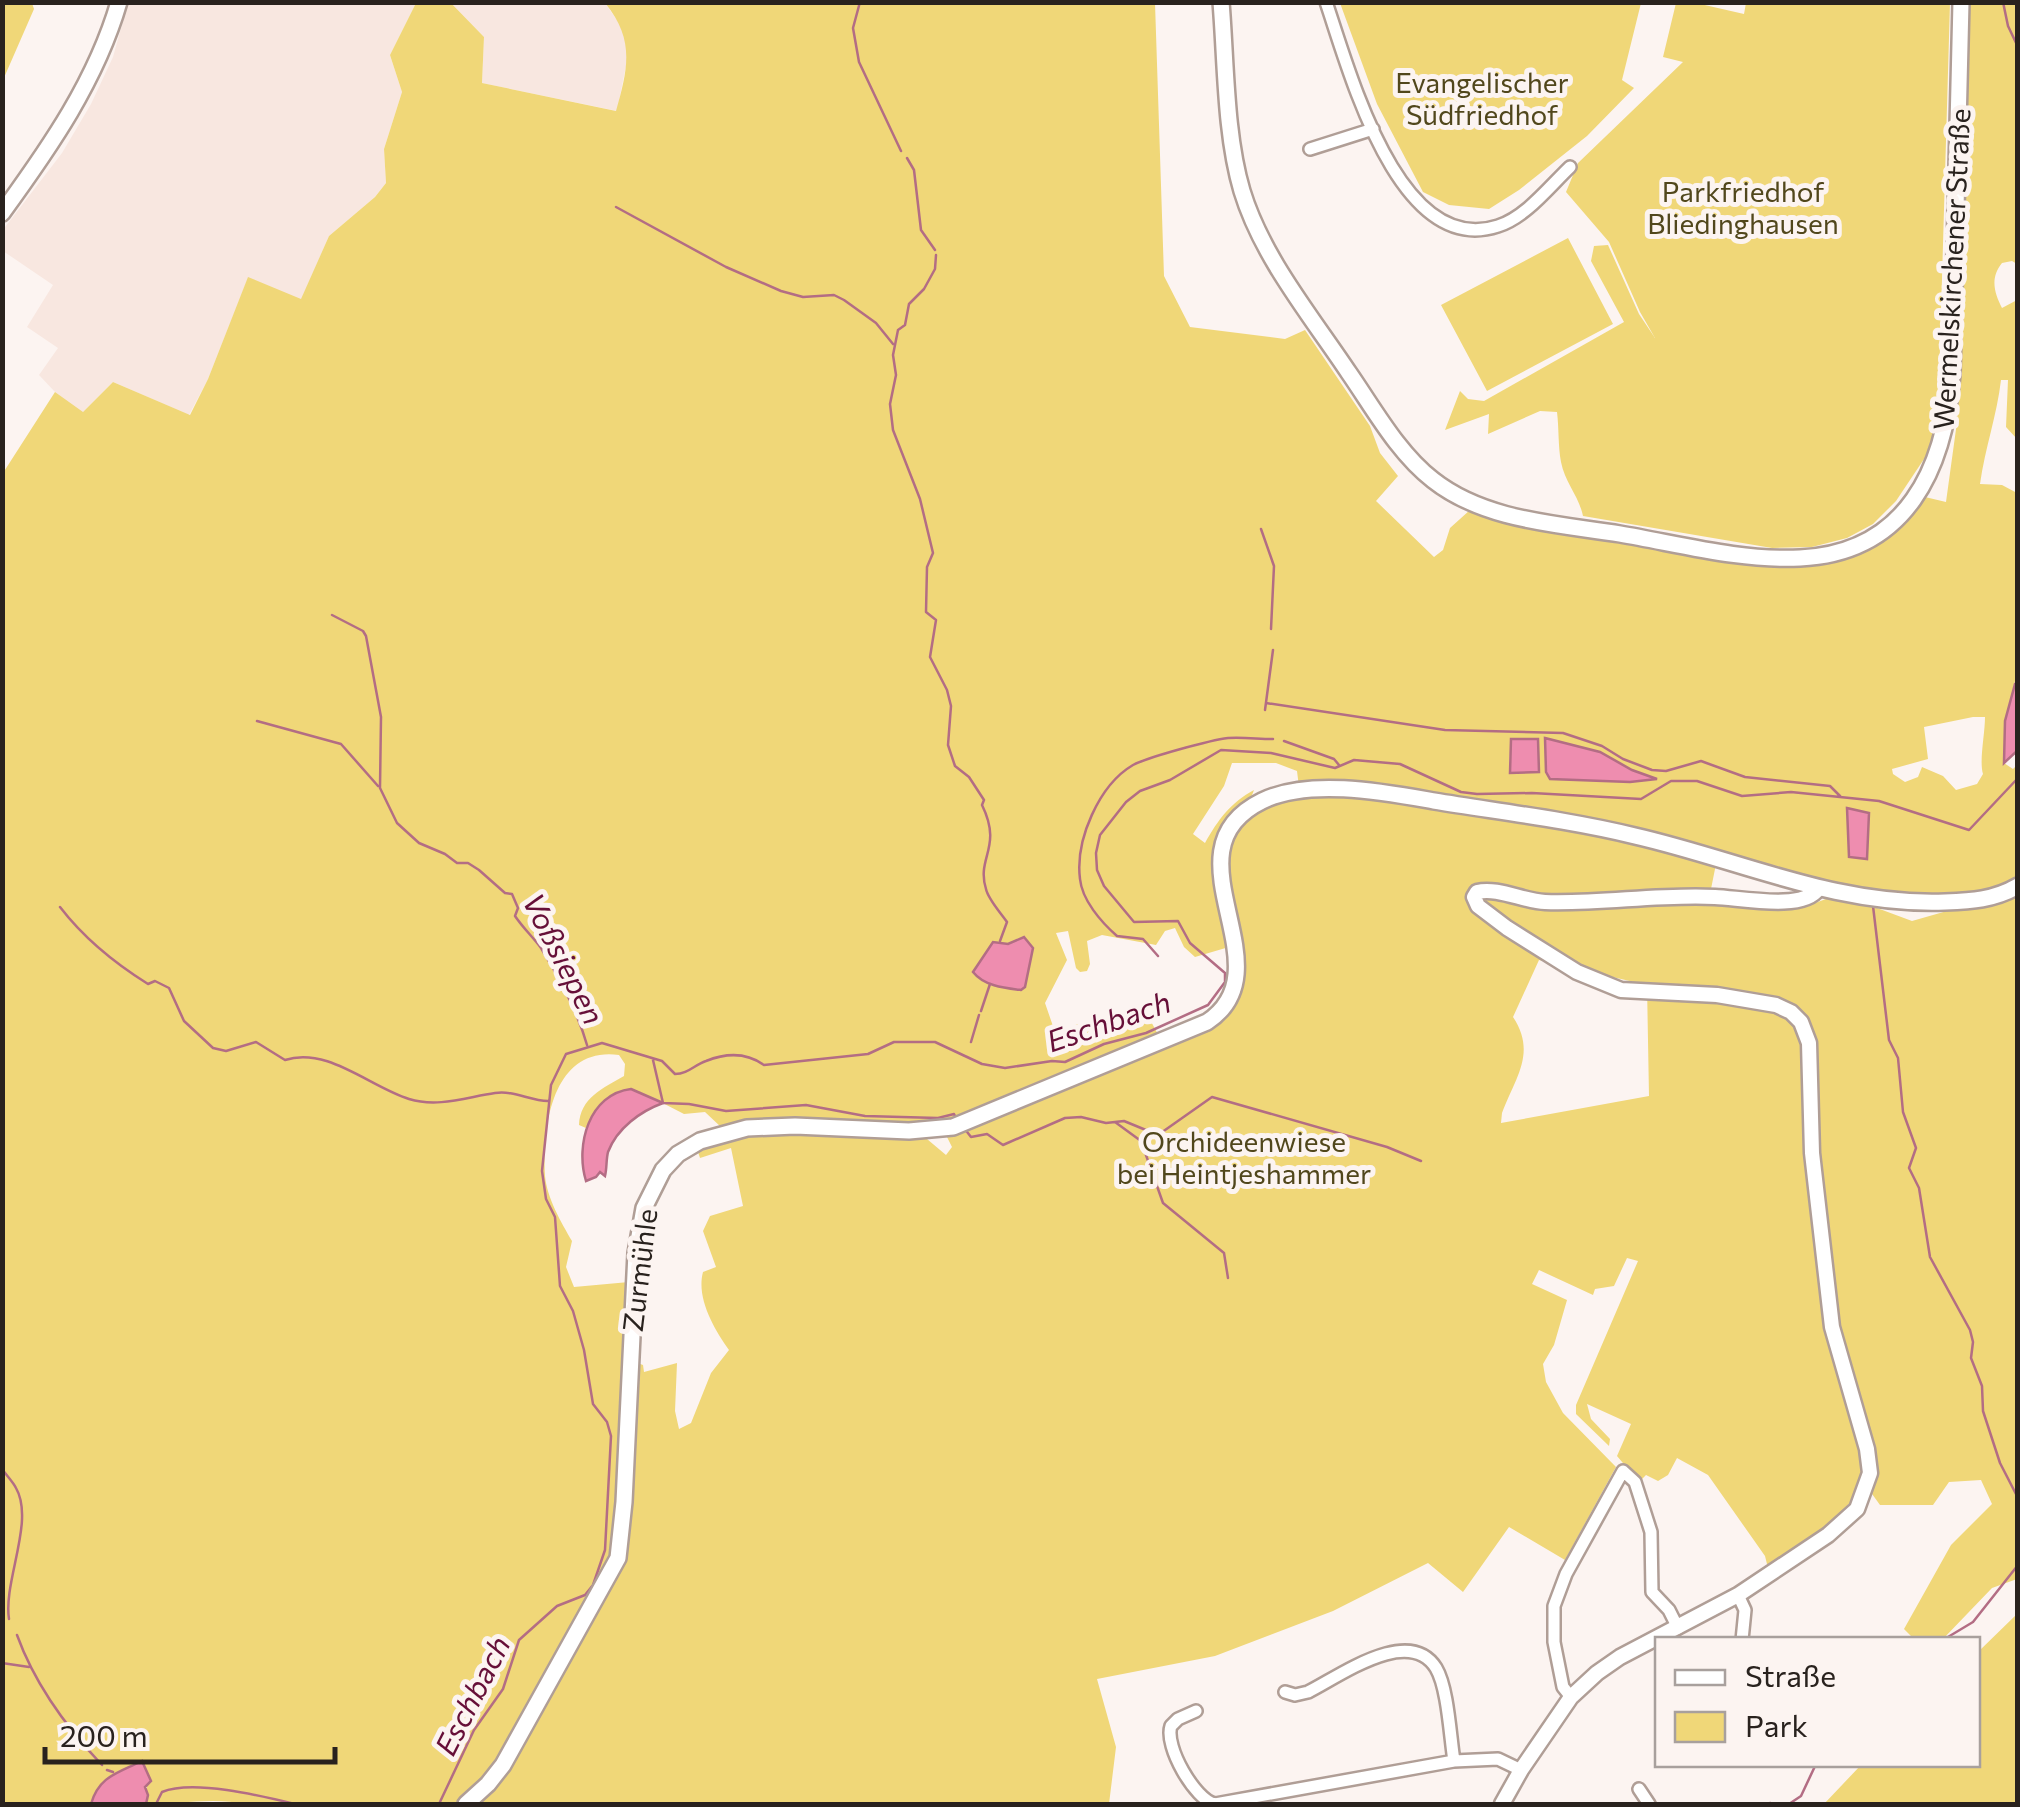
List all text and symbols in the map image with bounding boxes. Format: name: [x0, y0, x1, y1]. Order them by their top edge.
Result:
park label: Evangelischer Südfriedhof: [1395, 65, 1569, 131]
street label: Wermelskirchener Straße: [1926, 108, 1976, 430]
park label: Parkfriedhof Bliedinghausen: [1647, 174, 1839, 240]
water label: Voßsiepen: [516, 886, 614, 1030]
water label: Eschbach: [1041, 982, 1175, 1058]
park label: Orchideenwiese bei Heintjeshammer: [1117, 1124, 1371, 1190]
street label: Zurmühle: [615, 1207, 663, 1333]
water label: Eschbach: [425, 1629, 517, 1761]
legend: [1655, 1637, 1980, 1767]
text: Straße: [1745, 1656, 1836, 1693]
scale bar: [45, 1702, 335, 1764]
text: Park: [1745, 1706, 1808, 1743]
text: 200 m: [60, 1716, 148, 1753]

